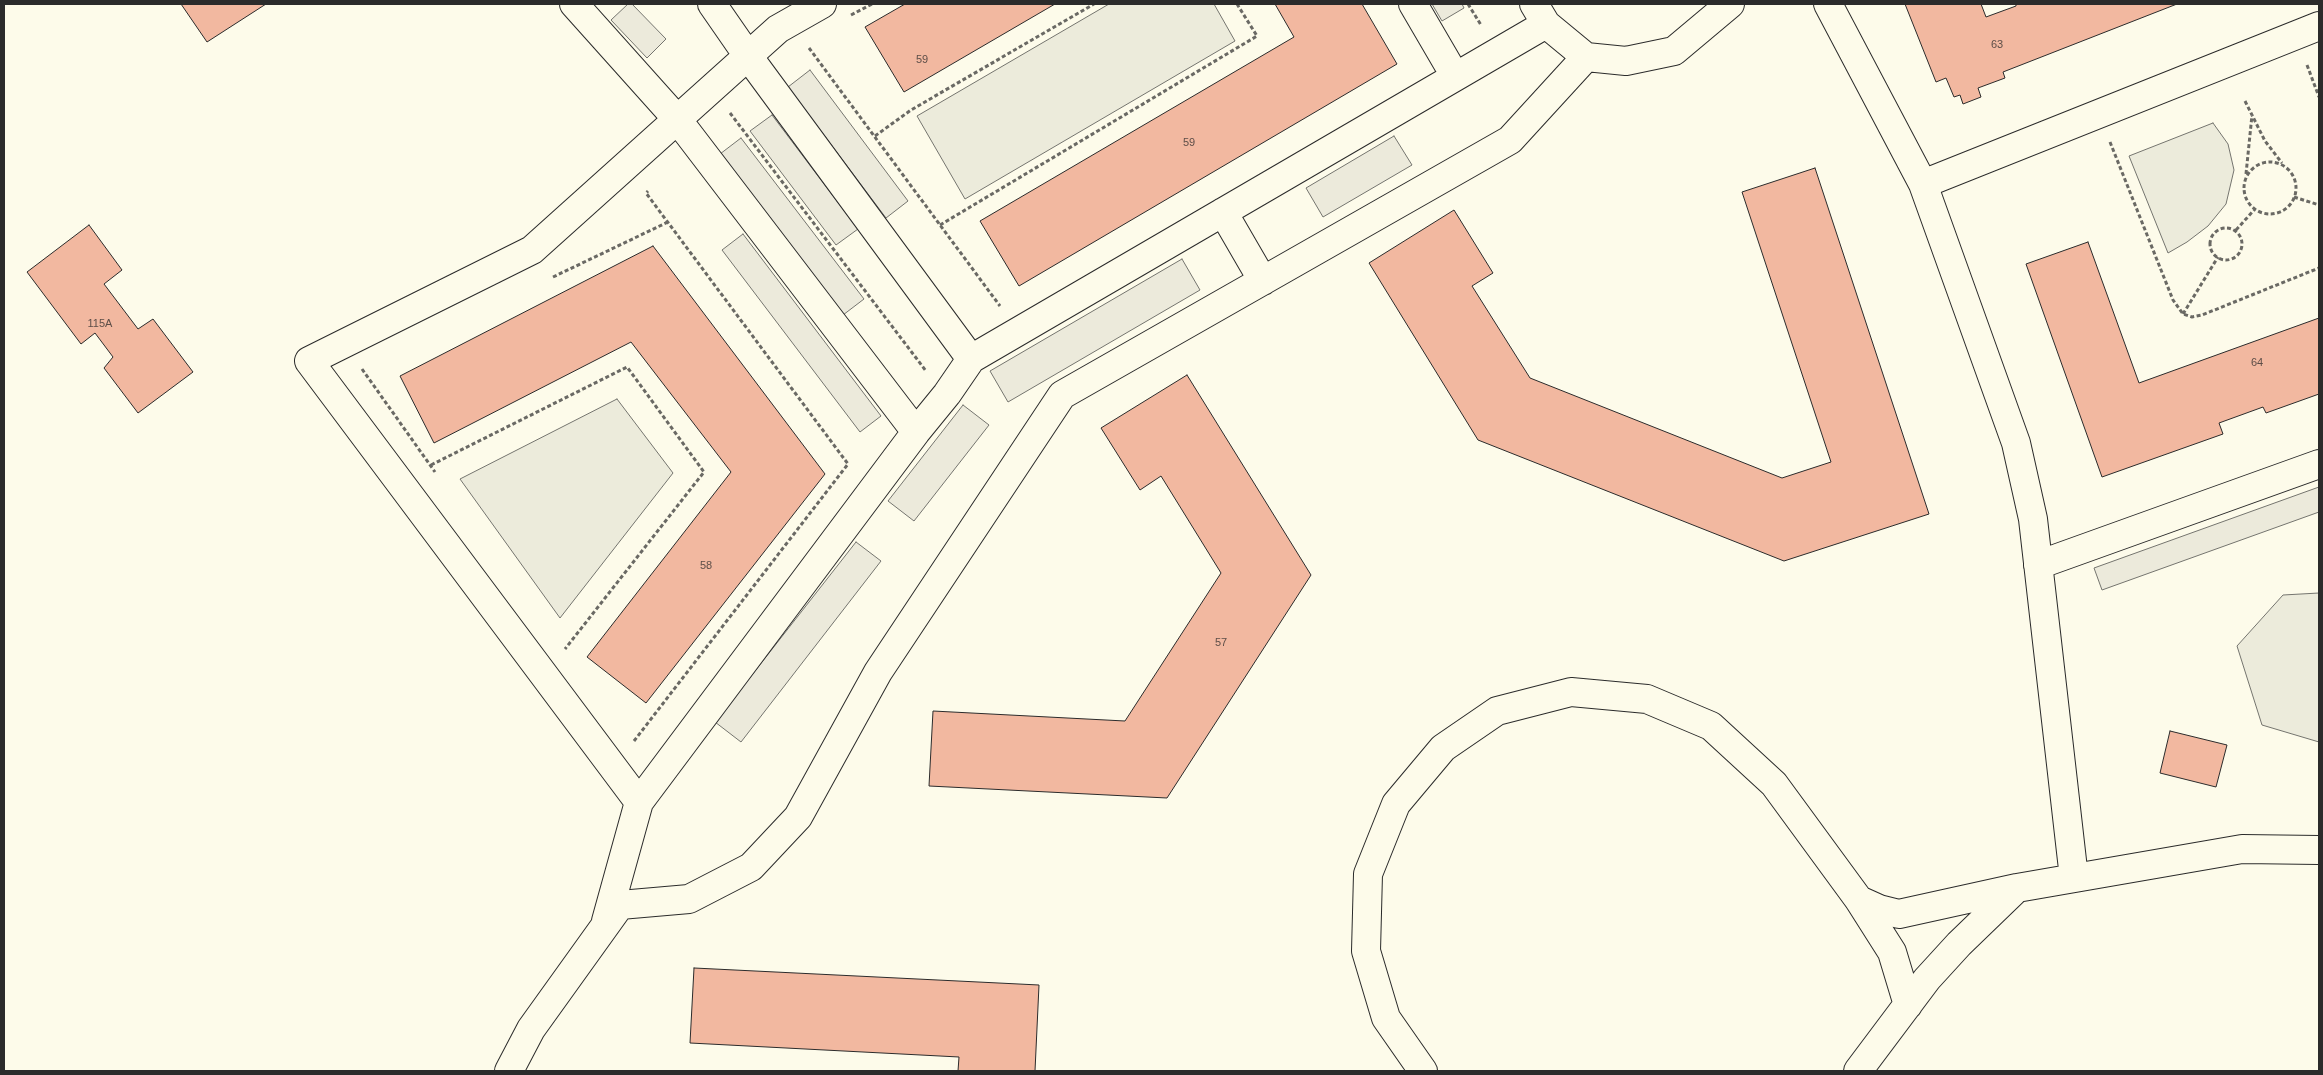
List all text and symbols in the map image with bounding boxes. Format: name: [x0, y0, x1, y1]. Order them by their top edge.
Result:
house number: 63: [1991, 38, 2003, 52]
house number: 59: [916, 53, 928, 67]
house number: 59: [1183, 136, 1195, 150]
house number: 115А: [88, 317, 112, 331]
house number: 64: [2251, 356, 2263, 370]
house number: 58: [700, 559, 712, 573]
house number: 57: [1215, 636, 1227, 650]

